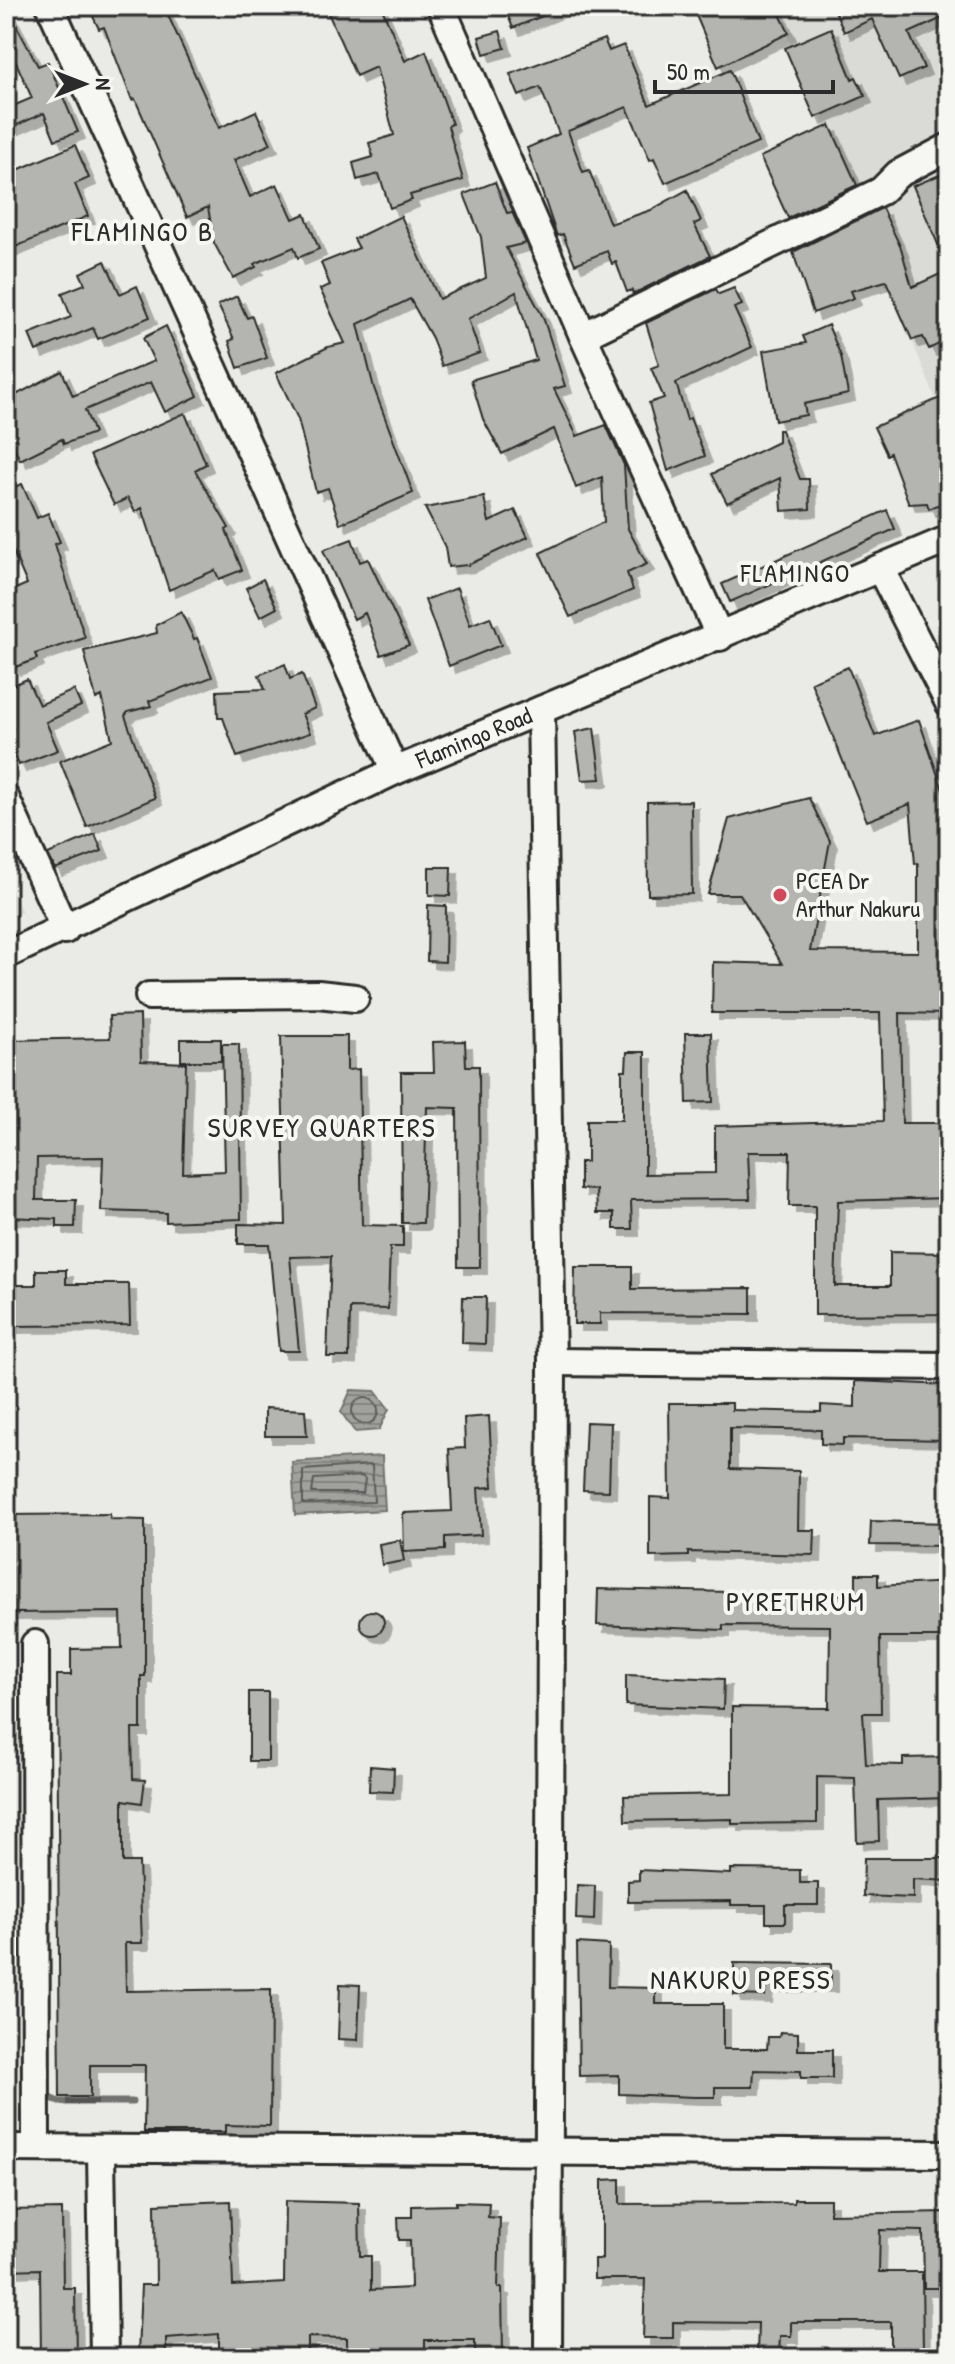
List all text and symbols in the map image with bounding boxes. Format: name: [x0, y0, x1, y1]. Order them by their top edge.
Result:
north arrow: [44, 44, 124, 124]
scale bar: [655, 44, 833, 94]
text: 50 m: [667, 55, 710, 87]
text: N: [89, 78, 119, 90]
district label: FLAMINGO B: [71, 212, 214, 250]
district label: FLAMINGO: [740, 555, 851, 590]
street label: Flamingo Road: [410, 699, 536, 776]
place label: PCEA Dr Arthur Nakuru: [796, 864, 921, 924]
marker: PCEA Dr Arthur Nakuru: [771, 886, 789, 904]
district label: SURVEY QUARTERS: [207, 1108, 437, 1146]
district label: PYRETHRUM: [726, 1582, 866, 1620]
district label: NAKURU PRESS: [650, 1960, 832, 1998]

